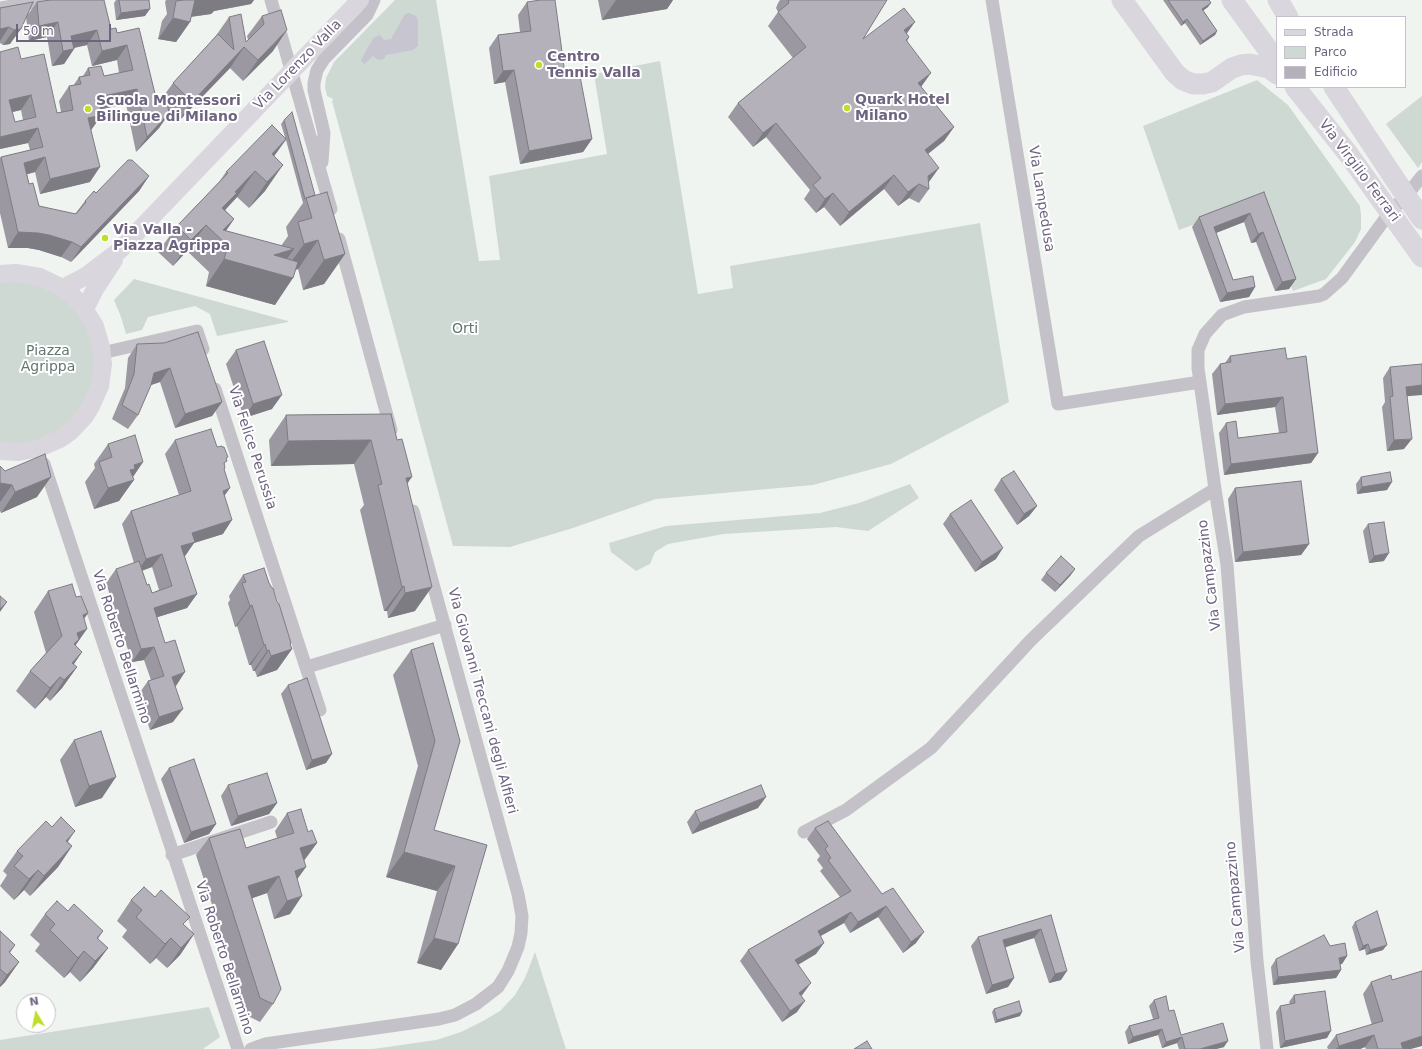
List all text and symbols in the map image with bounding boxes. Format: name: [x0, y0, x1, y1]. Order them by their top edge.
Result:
scale bar: [18, 16, 113, 42]
street label: Via Lorenzo Valla: [251, 16, 345, 114]
legend: [1276, 16, 1406, 88]
text: 50 m: [23, 24, 54, 38]
text: Strada: [1314, 25, 1354, 39]
text: Parco: [1314, 45, 1347, 59]
place label: Centro Tennis Valla: [547, 49, 641, 82]
marker: Centro Tennis Valla: [534, 60, 544, 70]
text: Edificio: [1314, 65, 1357, 79]
place label: Quark Hotel Milano: [855, 92, 950, 124]
place label: Scuola Montessori Bilingue di Milano: [96, 93, 241, 126]
marker: Quark Hotel Milano: [842, 103, 852, 113]
marker: Scuola Montessori Bilingue di Milano: [83, 104, 93, 114]
street label: Via Virgilio Ferrari: [1315, 117, 1403, 225]
street label: Via Lampedusa: [1024, 145, 1058, 253]
place label: Via Valla - Piazza Agrippa: [113, 222, 230, 254]
marker: Via Valla - Piazza Agrippa: [100, 233, 110, 243]
park label: Orti: [452, 321, 478, 337]
park label: Piazza Agrippa: [21, 343, 75, 376]
street label: Via Felice Perussia: [224, 384, 280, 512]
street label: Via Campazzino: [1195, 519, 1225, 631]
street label: Via Roberto Bellarmino: [88, 568, 154, 726]
street label: Via Giovanni Treccani degli Alfieri: [444, 586, 520, 816]
street label: Via Campazzino: [1223, 841, 1249, 953]
street label: Via Roberto Bellarmino: [191, 879, 257, 1037]
north arrow: [16, 993, 56, 1033]
text: N: [28, 994, 40, 1009]

